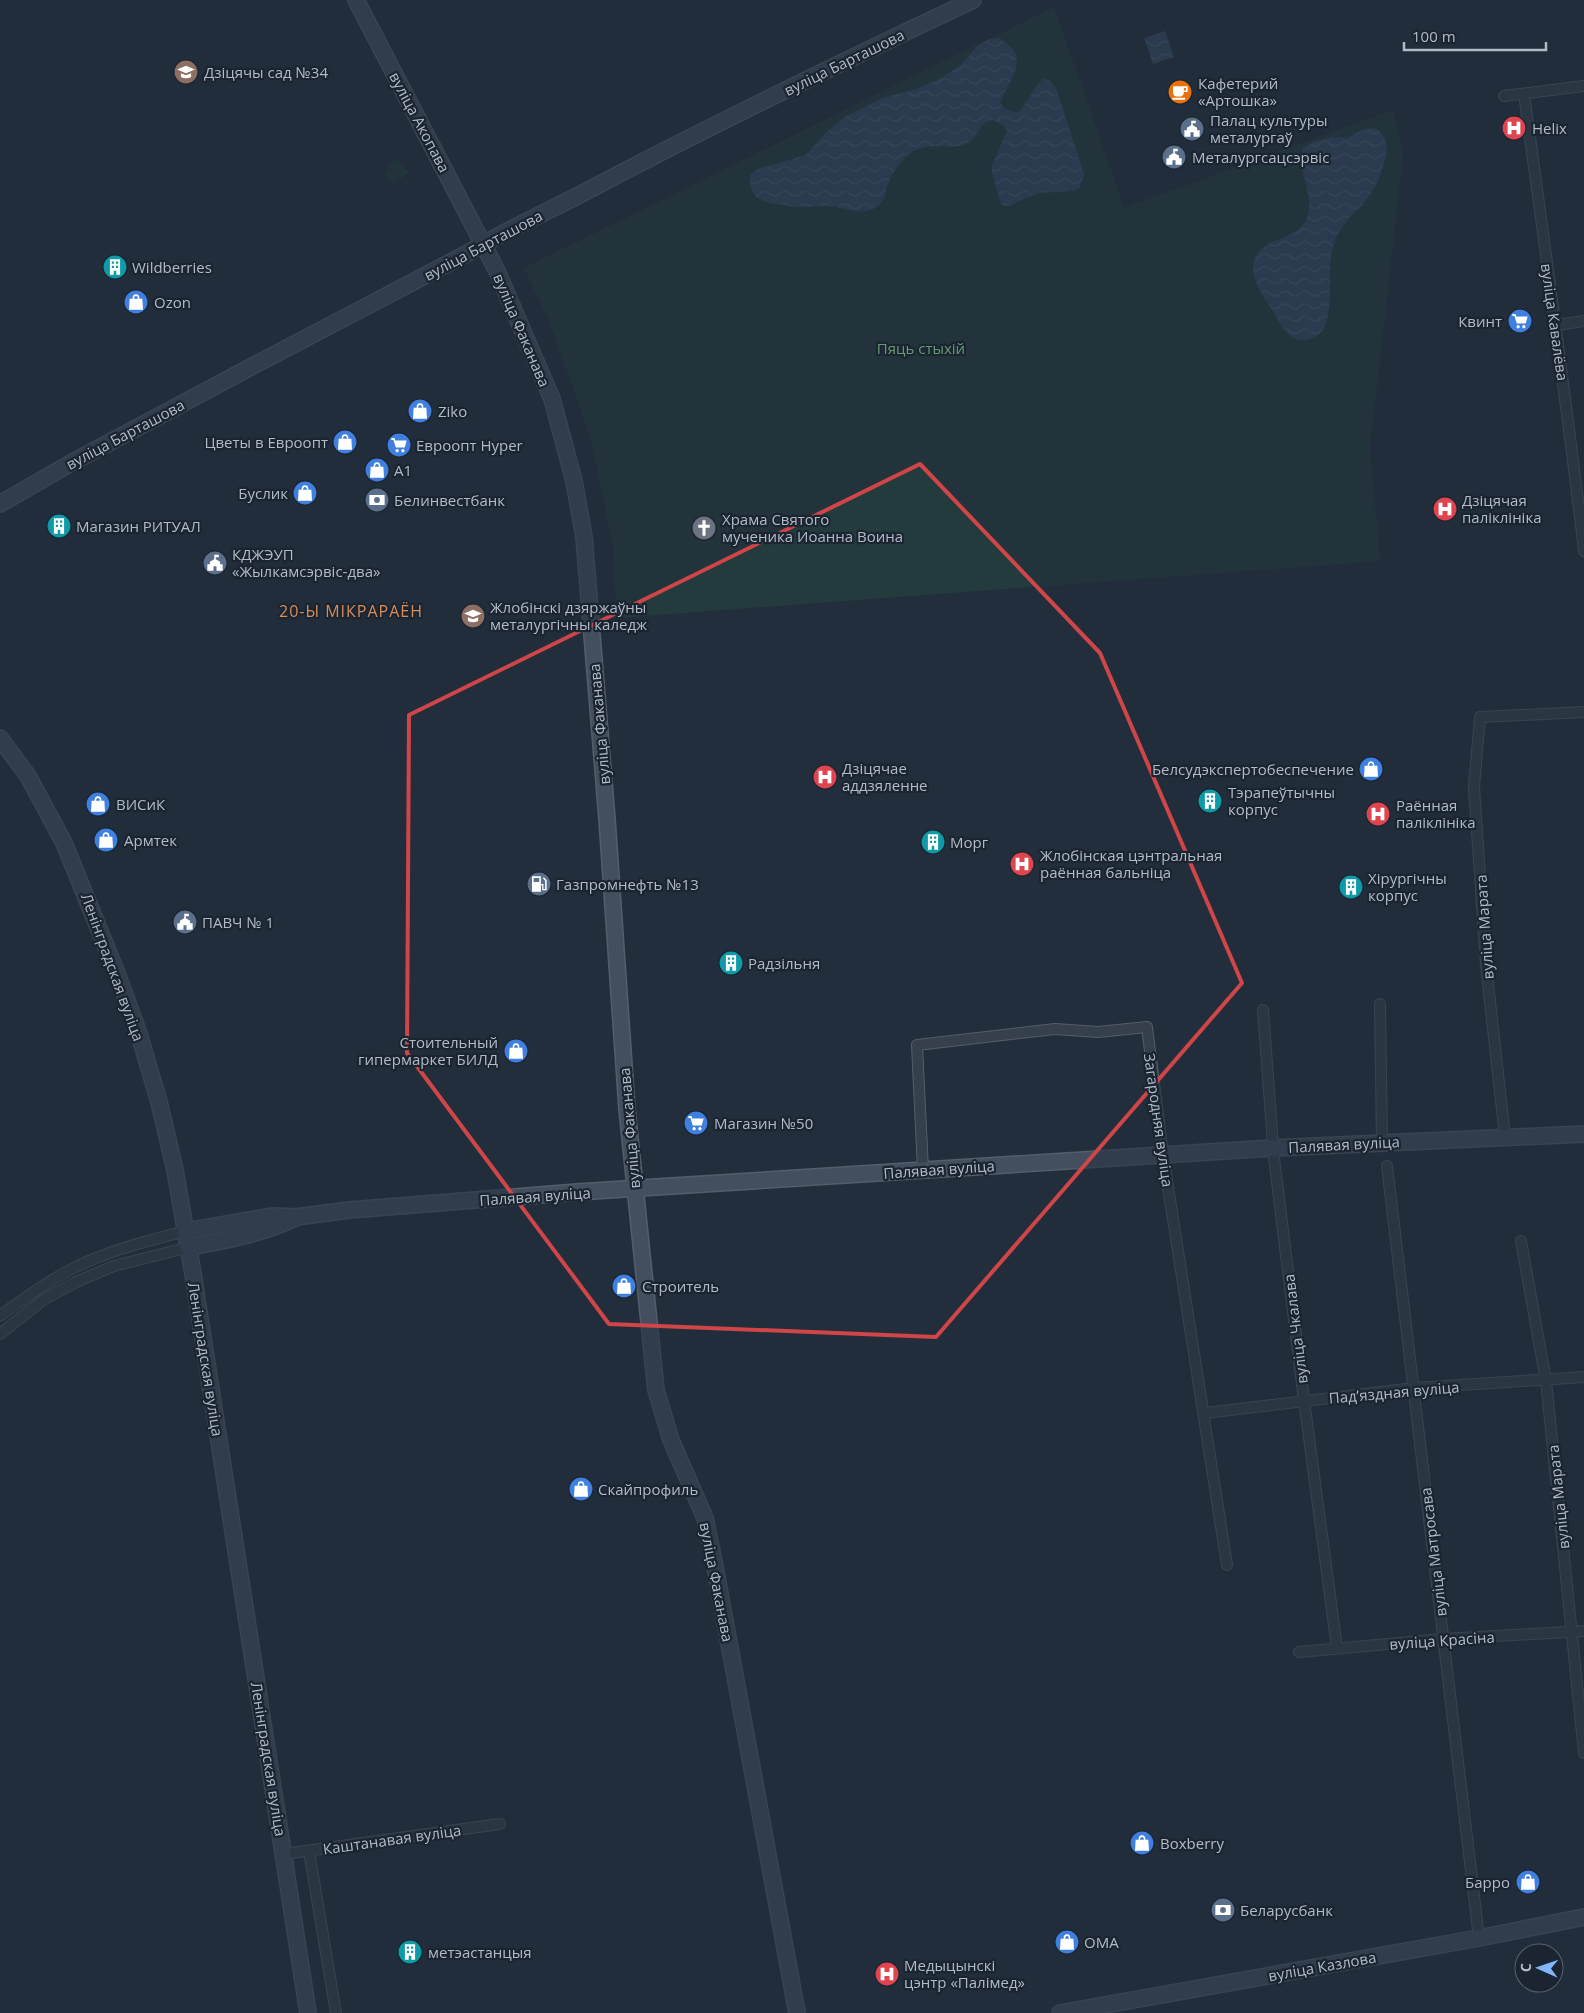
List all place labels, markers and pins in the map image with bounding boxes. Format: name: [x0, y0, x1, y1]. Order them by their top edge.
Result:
school or university icon: Дзіцячы сад №34: [173, 59, 199, 85]
place label: Дзіцячы сад №34: [204, 62, 328, 82]
place label: Кафетерий «Артошка»: [1198, 73, 1278, 110]
cafe icon: Кафетерий «Артошка»: [1167, 79, 1193, 105]
place label: Палац культуры металургаў: [1210, 110, 1327, 147]
hospital icon: Helix: [1501, 115, 1527, 141]
public building icon: Палац культуры металургаў: [1179, 116, 1205, 142]
place label: Helix: [1532, 118, 1567, 138]
public building icon: Металургсацсэрвіс: [1161, 144, 1187, 170]
place label: Металургсацсэрвіс: [1192, 147, 1329, 167]
building icon: Wildberries: [102, 254, 128, 280]
place label: Wildberries: [132, 257, 212, 277]
shop icon: Ozon: [123, 289, 149, 315]
place label: Ozon: [154, 292, 191, 312]
supermarket icon: Квинт: [1507, 308, 1533, 334]
place label: Квинт: [1458, 311, 1502, 331]
shop icon: Ziko: [407, 398, 433, 424]
place label: Ziko: [438, 401, 467, 421]
shop icon: Цветы в Евроопт: [332, 429, 358, 455]
place label: Цветы в Евроопт: [204, 432, 328, 452]
supermarket icon: Евроопт Hyper: [386, 432, 412, 458]
place label: Евроопт Hyper: [416, 435, 523, 455]
shop icon: A1: [364, 457, 390, 483]
place label: A1: [394, 460, 412, 480]
shop icon: Буслик: [292, 480, 318, 506]
place label: Буслик: [238, 483, 288, 503]
bank icon: Белинвестбанк: [364, 487, 390, 513]
place label: Белинвестбанк: [394, 490, 505, 510]
place label: Дзіцячая паліклініка: [1462, 490, 1542, 527]
hospital icon: Дзіцячая паліклініка: [1432, 496, 1458, 522]
place label: Храма Святого мученика Иоанна Воина: [722, 509, 903, 546]
building icon: Магазин РИТУАЛ: [46, 513, 72, 539]
church icon: Храма Святого мученика Иоанна Воина: [691, 515, 717, 541]
place label: Магазин РИТУАЛ: [76, 516, 201, 536]
place label: КДЖЭУП «Жылкамсэрвіс-два»: [232, 544, 380, 581]
public building icon: КДЖЭУП «Жылкамсэрвіс-два»: [202, 550, 228, 576]
place label: Жлобінскі дзяржаўны металургічны каледж: [490, 597, 647, 634]
school or university icon: Жлобінскі дзяржаўны металургічны каледж: [460, 603, 486, 629]
shop icon: Белсудэкспертобеспечение: [1358, 756, 1384, 782]
place label: Дзіцячае аддзяленне: [842, 758, 928, 795]
place label: Белсудэкспертобеспечение: [1152, 759, 1354, 779]
hospital icon: Дзіцячае аддзяленне: [812, 764, 838, 790]
place label: Тэрапеўтычны корпус: [1228, 782, 1335, 819]
building icon: Тэрапеўтычны корпус: [1197, 788, 1223, 814]
shop icon: ВИСиК: [85, 791, 111, 817]
place label: ВИСиК: [116, 794, 166, 814]
place label: Раённая паліклініка: [1396, 795, 1476, 832]
hospital icon: Раённая паліклініка: [1365, 801, 1391, 827]
shop icon: Армтек: [93, 827, 119, 853]
building icon: Морг: [920, 829, 946, 855]
place label: Армтек: [124, 830, 177, 850]
place label: Морг: [950, 832, 989, 852]
place label: Жлобінская цэнтральная раённая бальніца: [1040, 845, 1222, 882]
hospital icon: Жлобінская цэнтральная раённая бальніца: [1009, 851, 1035, 877]
place label: Хірургічны корпус: [1368, 868, 1447, 905]
fuel station icon: Газпромнефть №13: [526, 871, 552, 897]
place label: Газпромнефть №13: [556, 874, 699, 894]
building icon: Хірургічны корпус: [1338, 874, 1364, 900]
public building icon: ПАВЧ № 1: [172, 909, 198, 935]
place label: ПАВЧ № 1: [202, 912, 274, 932]
building icon: Радзільня: [718, 950, 744, 976]
place label: Радзільня: [748, 953, 820, 973]
place label: Стоительный гипермаркет БИЛД: [358, 1032, 498, 1069]
shop icon: Стоительный гипермаркет БИЛД: [503, 1038, 529, 1064]
supermarket icon: Магазин №50: [683, 1110, 709, 1136]
place label: Магазин №50: [714, 1113, 813, 1133]
shop icon: Строитель: [611, 1273, 637, 1299]
place label: Строитель: [642, 1276, 719, 1296]
shop icon: Скайпрофиль: [568, 1476, 594, 1502]
place label: Скайпрофиль: [598, 1479, 698, 1499]
shop icon: Boxberry: [1129, 1830, 1155, 1856]
place label: Boxberry: [1160, 1833, 1224, 1853]
shop icon: Барро: [1515, 1869, 1541, 1895]
place label: Барро: [1465, 1872, 1510, 1892]
bank icon: Беларусбанк: [1210, 1897, 1236, 1923]
place label: Беларусбанк: [1240, 1900, 1333, 1920]
shop icon: ОМА: [1054, 1929, 1080, 1955]
place label: ОМА: [1084, 1932, 1119, 1952]
building icon: метэастанцыя: [397, 1939, 423, 1965]
place label: метэастанцыя: [428, 1942, 532, 1962]
place label: Медыцынскі цэнтр «Палімед»: [904, 1955, 1025, 1992]
hospital icon: Медыцынскі цэнтр «Палімед»: [874, 1961, 900, 1987]

